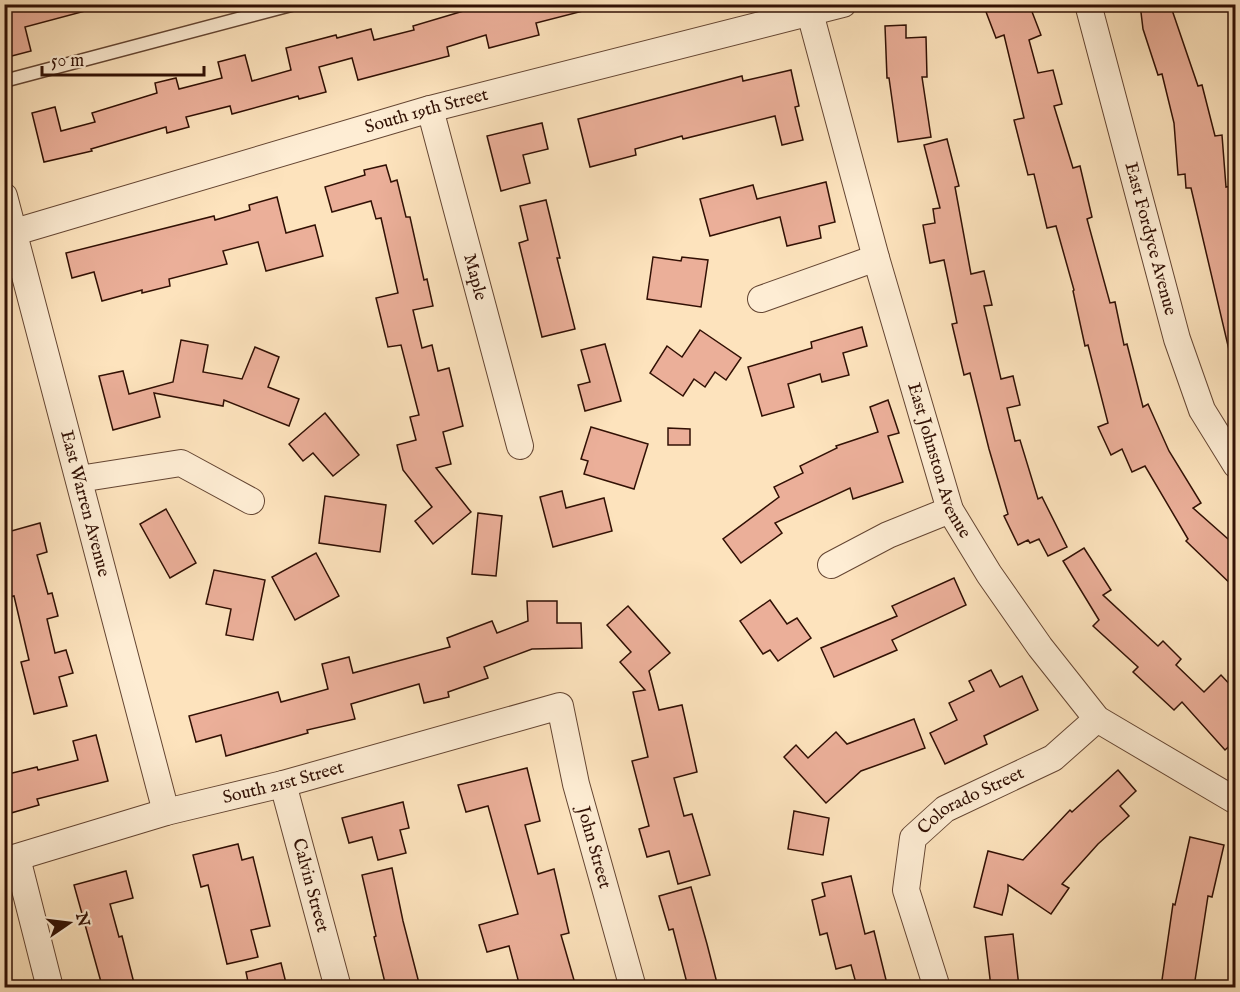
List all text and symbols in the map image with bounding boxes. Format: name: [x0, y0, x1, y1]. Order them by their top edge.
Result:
scale bar: [42, 39, 204, 77]
text: 50 m: [51, 50, 84, 73]
street label: South 19th Street: [362, 83, 491, 139]
street label: East Fordyce Avenue: [1119, 160, 1182, 318]
street label: Maple: [458, 251, 492, 303]
street label: East Johnston Avenue: [902, 380, 976, 543]
street label: East Warren Avenue: [55, 428, 115, 579]
street label: South 21st Street: [220, 756, 346, 810]
street label: Colorado Street: [913, 762, 1028, 840]
street label: John Street: [571, 802, 616, 891]
street label: Calvin Street: [287, 836, 334, 935]
north arrow: [39, 893, 99, 953]
text: N: [70, 910, 93, 929]

